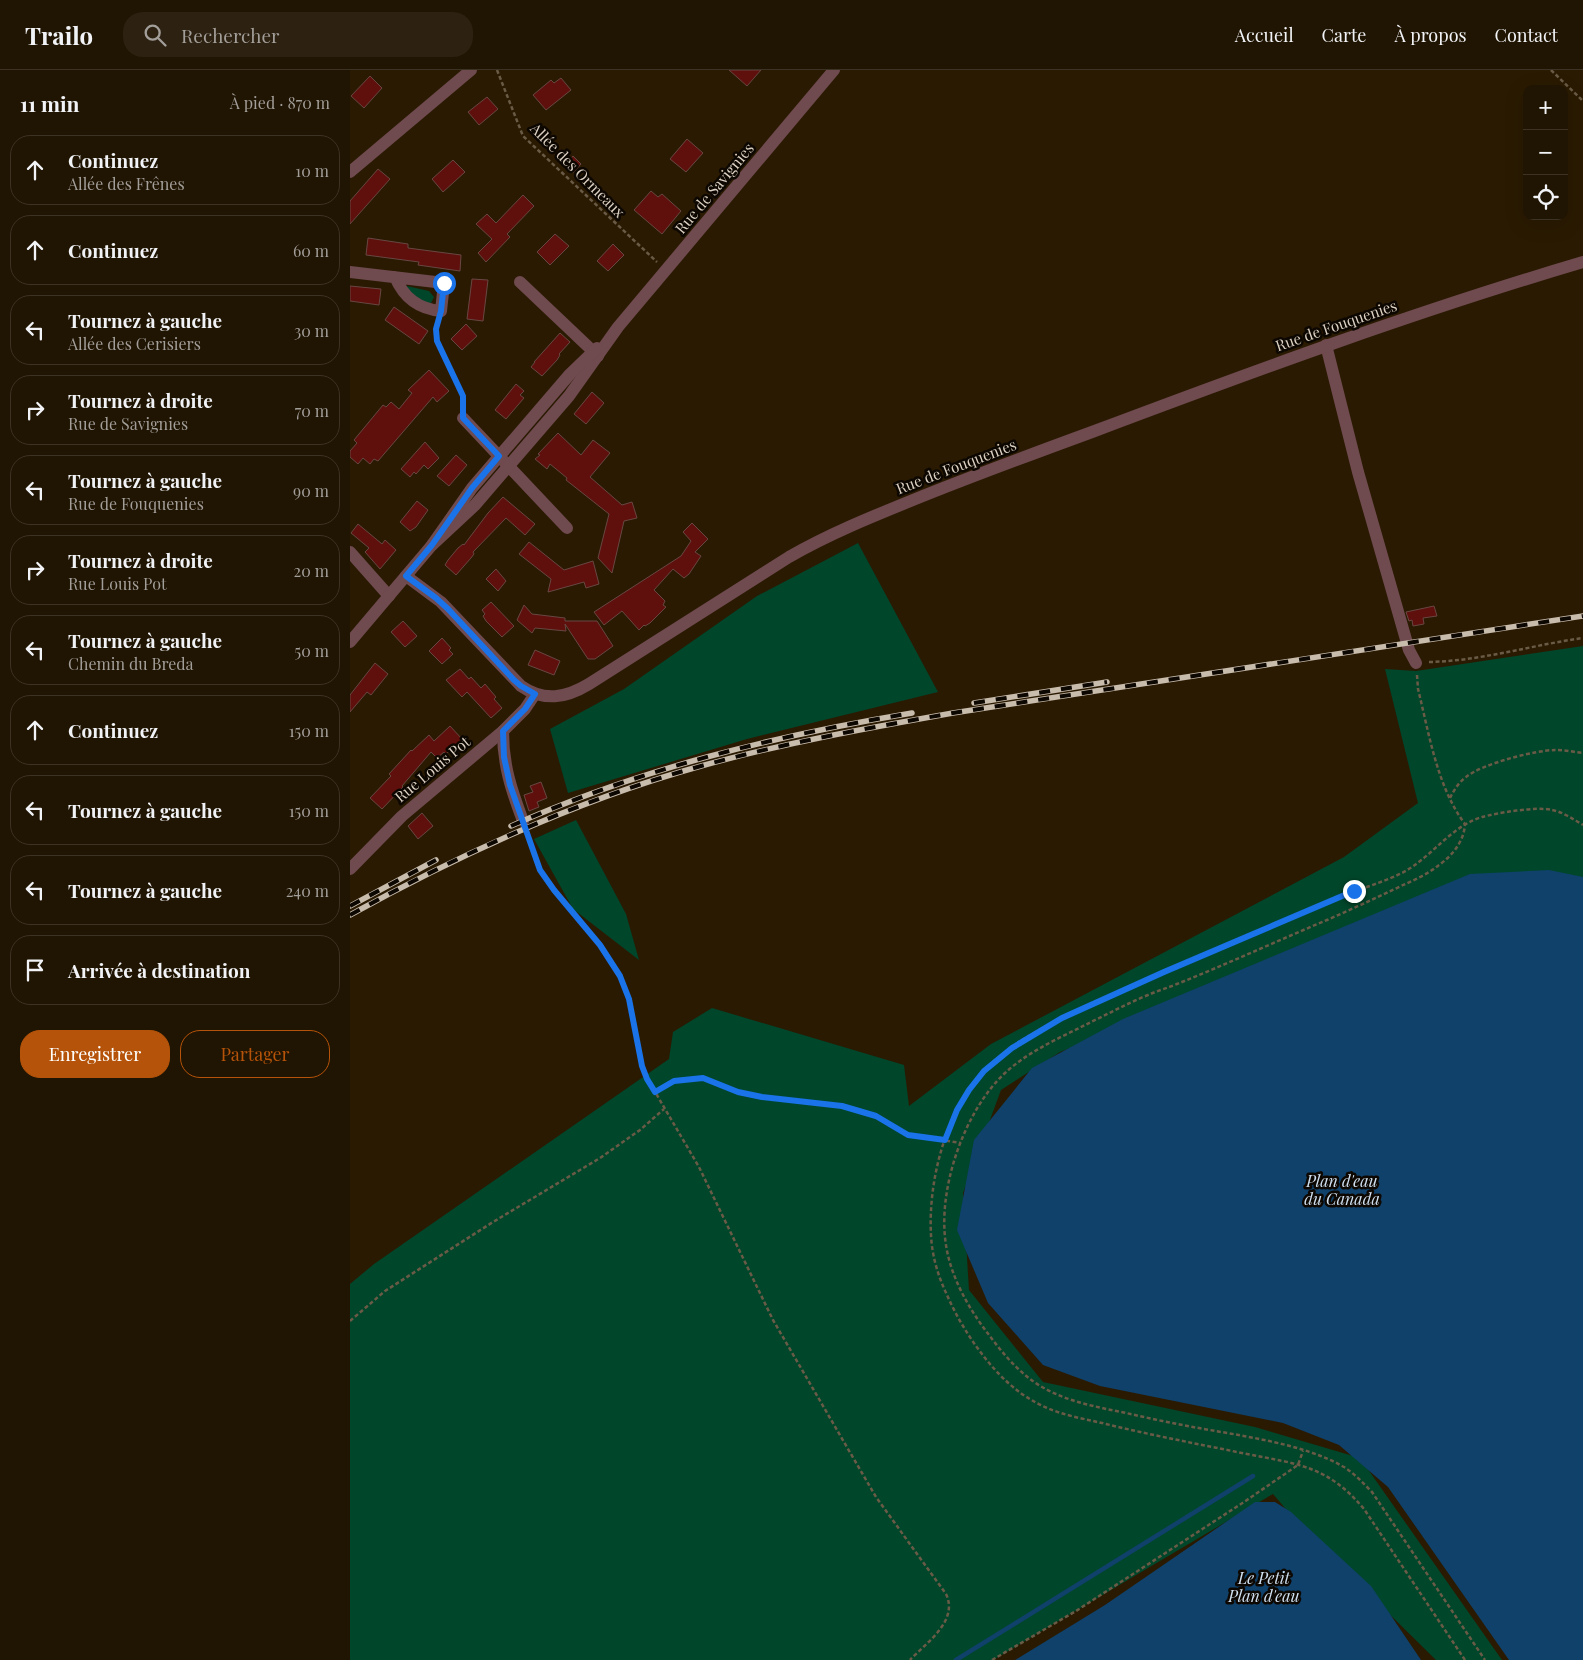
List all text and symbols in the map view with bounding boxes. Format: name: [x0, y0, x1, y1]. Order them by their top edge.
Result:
search box: [123, 12, 473, 57]
text: Trailo: [25, 19, 93, 51]
icon: search: [141, 21, 169, 49]
text: Rechercher: [181, 22, 280, 48]
text: Accueil: [1235, 23, 1294, 47]
text: Carte: [1322, 23, 1366, 47]
text: À propos: [1394, 23, 1467, 47]
text: Contact: [1495, 23, 1558, 47]
map controls: [1523, 85, 1568, 220]
button: +: [1523, 85, 1568, 130]
text: 11 min: [20, 89, 80, 117]
text: À pied · 870 m: [230, 92, 330, 113]
street label: Allée des Ormeaux: [526, 118, 630, 222]
button: −: [1523, 130, 1568, 175]
street label: Rue de Savignies: [670, 138, 758, 238]
text: Continuez: [68, 147, 158, 173]
icon: ahead: [21, 156, 49, 184]
text: 10 m: [295, 160, 329, 181]
text: Allée des Frênes: [68, 173, 185, 194]
button: locate: [1523, 175, 1568, 220]
icon: ahead: [21, 236, 49, 264]
text: Continuez: [68, 237, 158, 263]
text: 60 m: [293, 240, 329, 261]
route start: [433, 272, 456, 295]
street label: Rue de Fouquenies: [1273, 295, 1399, 355]
text: Tournez à gauche: [68, 307, 222, 333]
icon: left: [21, 316, 49, 344]
text: 30 m: [294, 320, 329, 341]
text: Allée des Cerisiers: [68, 333, 201, 354]
text: Tournez à droite: [68, 387, 213, 413]
icon: right: [21, 396, 49, 424]
text: 70 m: [295, 400, 329, 421]
text: Rue de Savignies: [68, 413, 188, 434]
street label: Rue de Fouquenies: [893, 434, 1019, 498]
text: Tournez à gauche: [68, 467, 222, 493]
icon: left: [21, 476, 49, 504]
text: 90 m: [293, 480, 329, 501]
text: Rue de Fouquenies: [68, 493, 204, 514]
text: Tournez à droite: [68, 547, 213, 573]
icon: right: [21, 556, 49, 584]
text: 20 m: [294, 560, 329, 581]
text: Rue Louis Pot: [68, 573, 167, 594]
text: Tournez à gauche: [68, 627, 222, 653]
icon: left: [21, 636, 49, 664]
text: 50 m: [295, 640, 329, 661]
text: Chemin du Breda: [68, 653, 194, 674]
icon: ahead: [21, 716, 49, 744]
text: Continuez: [68, 717, 158, 743]
text: 150 m: [289, 720, 329, 741]
street label: Rue Louis Pot: [390, 731, 474, 806]
icon: left: [21, 796, 49, 824]
text: Tournez à gauche: [68, 797, 222, 823]
text: 150 m: [289, 800, 329, 821]
icon: left: [21, 876, 49, 904]
text: Tournez à gauche: [68, 877, 222, 903]
text: 240 m: [286, 880, 329, 901]
route end: [1343, 880, 1366, 903]
icon: arrive: [21, 956, 49, 984]
text: Arrivée à destination: [68, 957, 250, 983]
button: Enregistrer: [20, 1030, 170, 1078]
button: Partager: [180, 1030, 330, 1078]
water label: Plan d'eau du Canada: [1304, 1170, 1380, 1209]
water label: Le Petit Plan d'eau: [1227, 1567, 1300, 1606]

